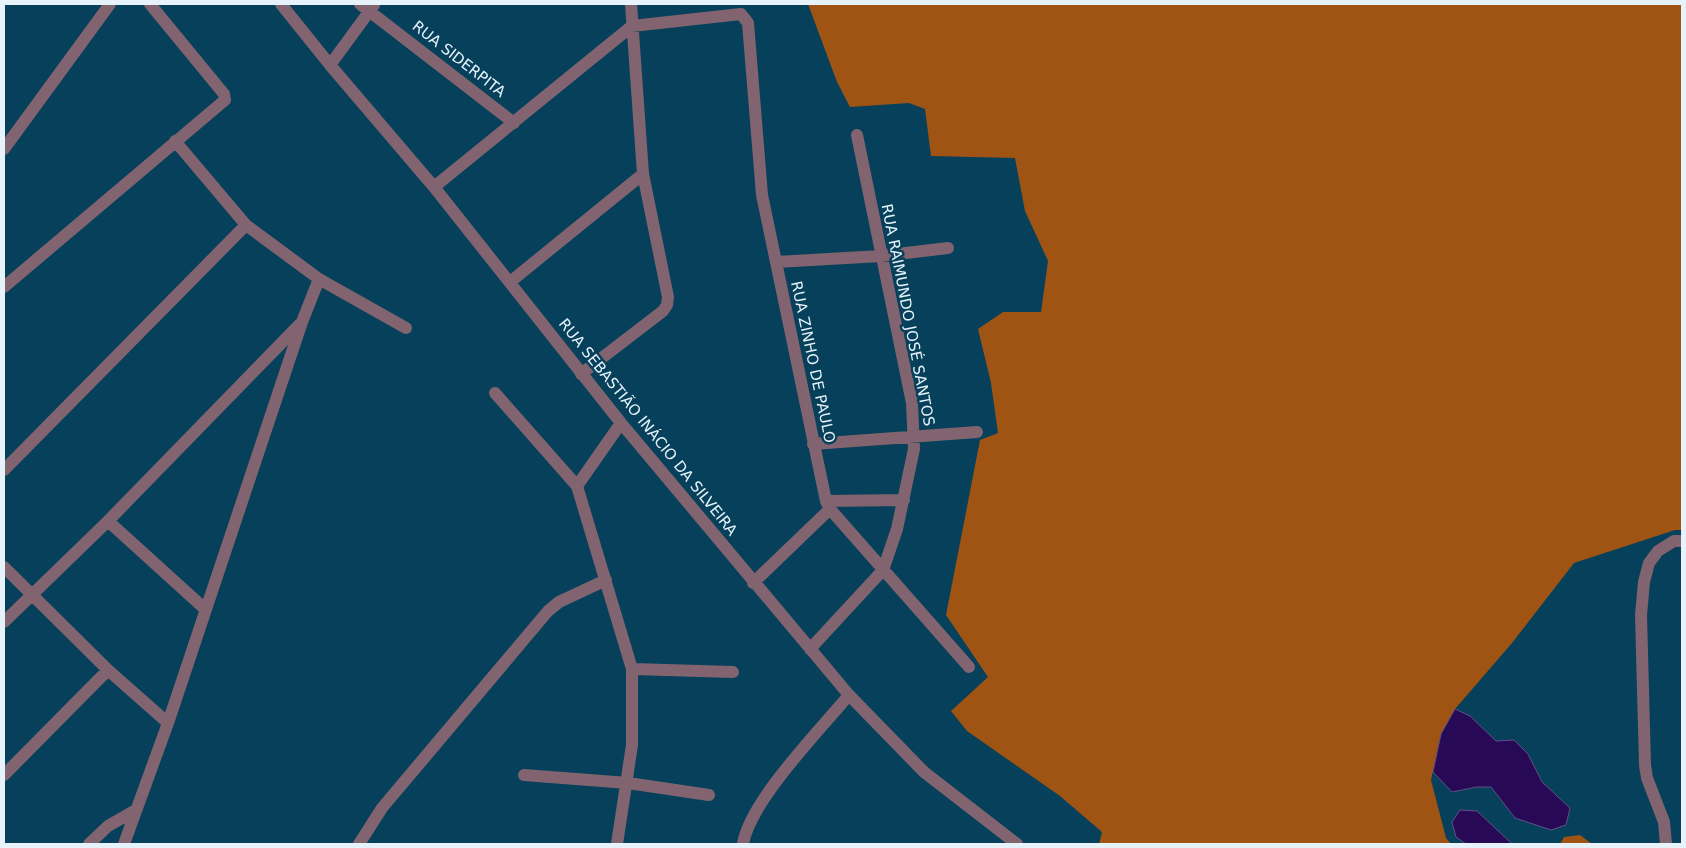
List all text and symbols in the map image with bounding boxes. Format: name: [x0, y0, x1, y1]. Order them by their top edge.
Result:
street label: RUA SIDERPITA: [409, 17, 510, 102]
street label: RUA RAIMUNDO JOSÉ SANTOS: [878, 202, 939, 428]
street label: RUA ZINHO DE PAULO: [787, 279, 839, 445]
street label: RUA SEBASTIÃO INÁCIO DA SILVEIRA: [555, 314, 742, 540]

